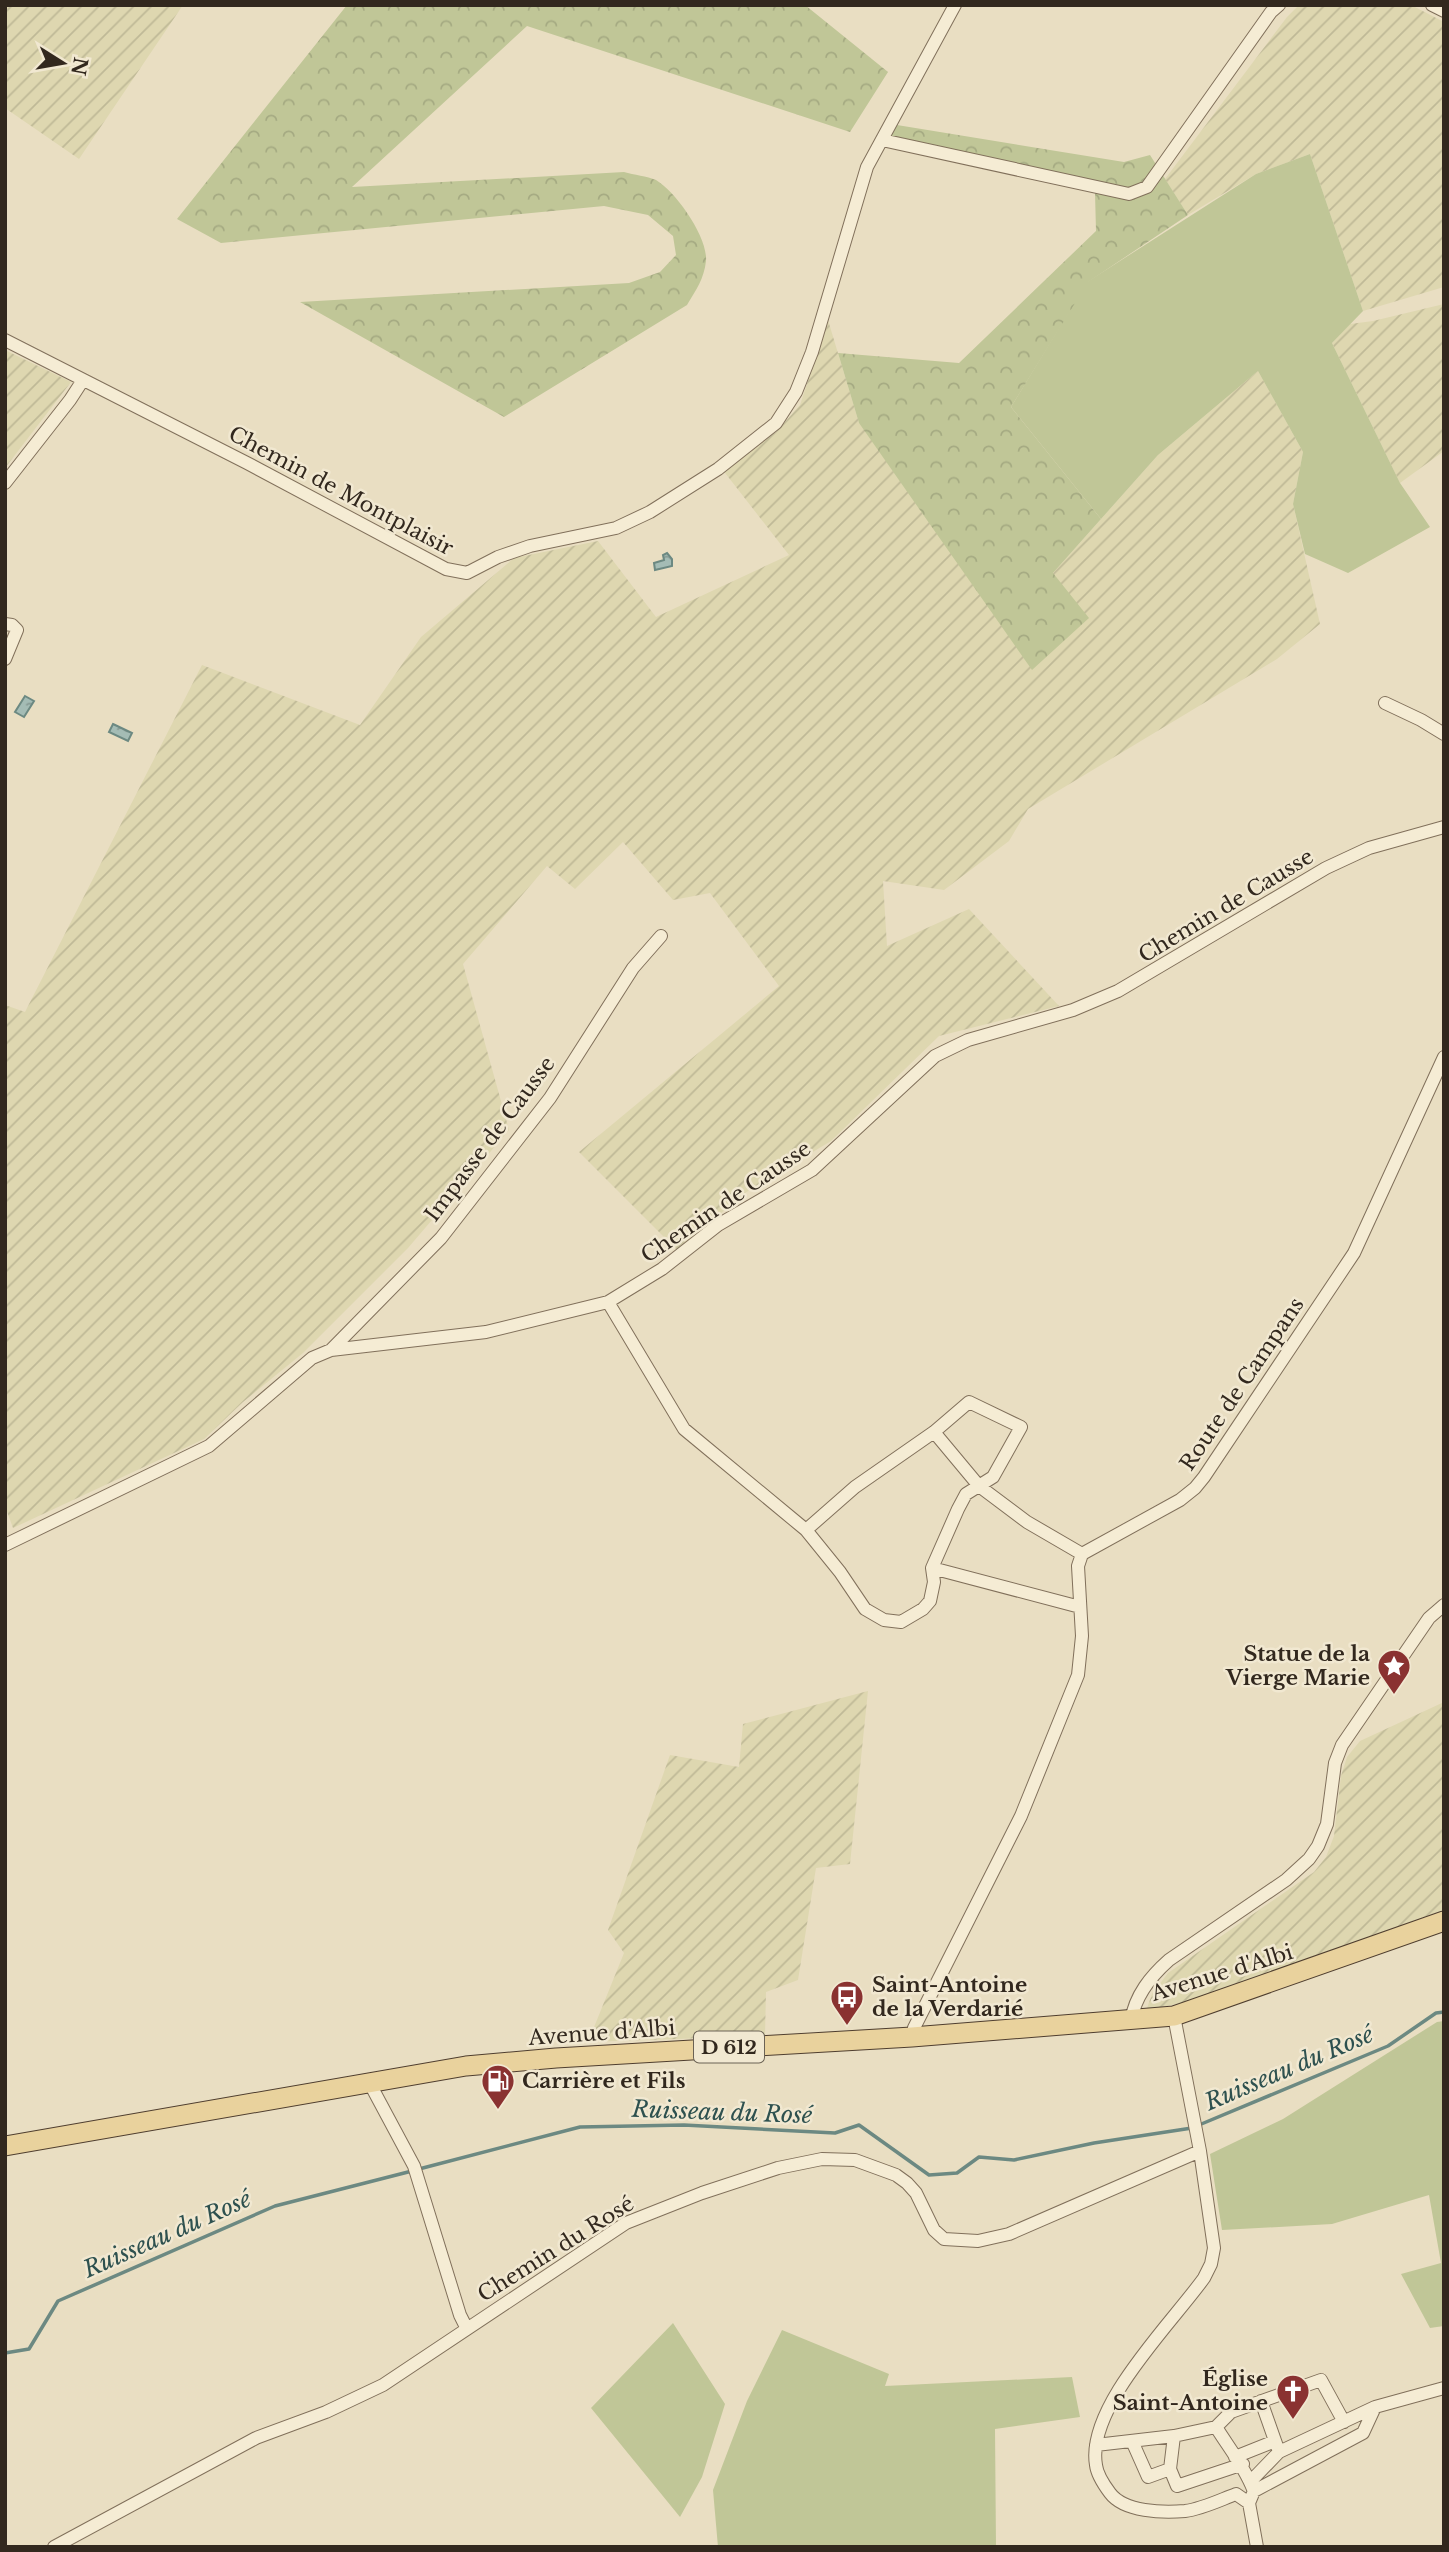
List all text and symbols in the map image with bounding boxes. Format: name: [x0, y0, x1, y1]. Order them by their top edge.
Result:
north arrow: [28, 28, 98, 98]
text: N: [66, 55, 92, 77]
street label: Chemin de Montplaisir: [224, 421, 458, 561]
street label: Chemin de Causse: [1134, 844, 1318, 968]
street label: Impasse de Causse: [419, 1051, 561, 1227]
street label: Chemin de Causse: [636, 1135, 816, 1269]
street label: Route de Campans: [1174, 1292, 1310, 1476]
place label: Statue de la Vierge Marie: [1225, 1641, 1370, 1691]
place icon: Statue de la Vierge Marie: [1375, 1647, 1413, 1696]
street label: Avenue d'Albi: [1147, 1939, 1296, 2007]
place label: Saint-Antoine de la Verdarié: [872, 1972, 1027, 2022]
bus stop icon: Saint-Antoine de la Verdarié: [828, 1978, 866, 2027]
street label: Avenue d'Albi: [527, 2015, 676, 2051]
water label: Ruisseau du Rosé: [1199, 2019, 1379, 2117]
road number: D 612: [694, 2032, 764, 2062]
fuel station icon: Carrière et Fils: [479, 2062, 517, 2111]
place label: Carrière et Fils: [522, 2068, 686, 2094]
water label: Ruisseau du Rosé: [630, 2095, 814, 2129]
water label: Ruisseau du Rosé: [78, 2184, 257, 2284]
street label: Chemin du Rosé: [473, 2190, 639, 2308]
place label: Église Saint-Antoine: [1113, 2366, 1268, 2416]
church icon: Église Saint-Antoine: [1274, 2372, 1312, 2421]

